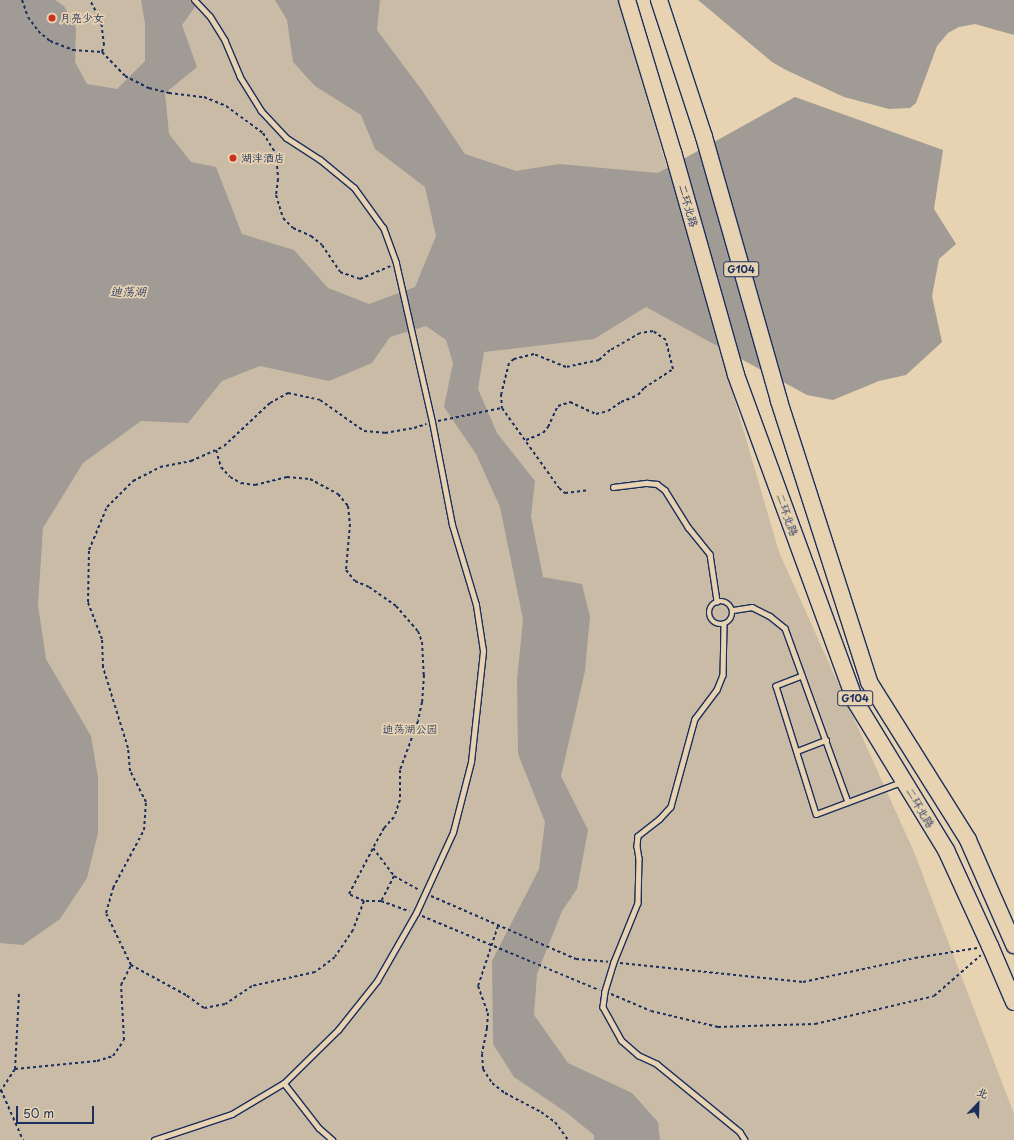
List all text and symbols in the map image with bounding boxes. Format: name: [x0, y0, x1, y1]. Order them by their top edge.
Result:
place label: 月亮少女: [60, 11, 104, 25]
marker: 月亮少女: [47, 13, 57, 23]
place label: 湖泮酒店: [241, 151, 285, 165]
marker: 湖泮酒店: [228, 153, 238, 163]
street label: 二环北路: [676, 183, 700, 229]
road number: G104: [723, 261, 759, 277]
water label: 迪荡湖: [110, 285, 146, 299]
street label: 二环北路: [773, 492, 801, 538]
road number: G104: [837, 690, 873, 706]
park label: 迪荡湖公园: [383, 722, 437, 736]
street label: 二环北路: [903, 786, 937, 830]
text: 北: [975, 1083, 991, 1102]
north arrow: [958, 1084, 998, 1124]
scale bar: [18, 1098, 96, 1124]
text: 50 m: [23, 1104, 54, 1122]

